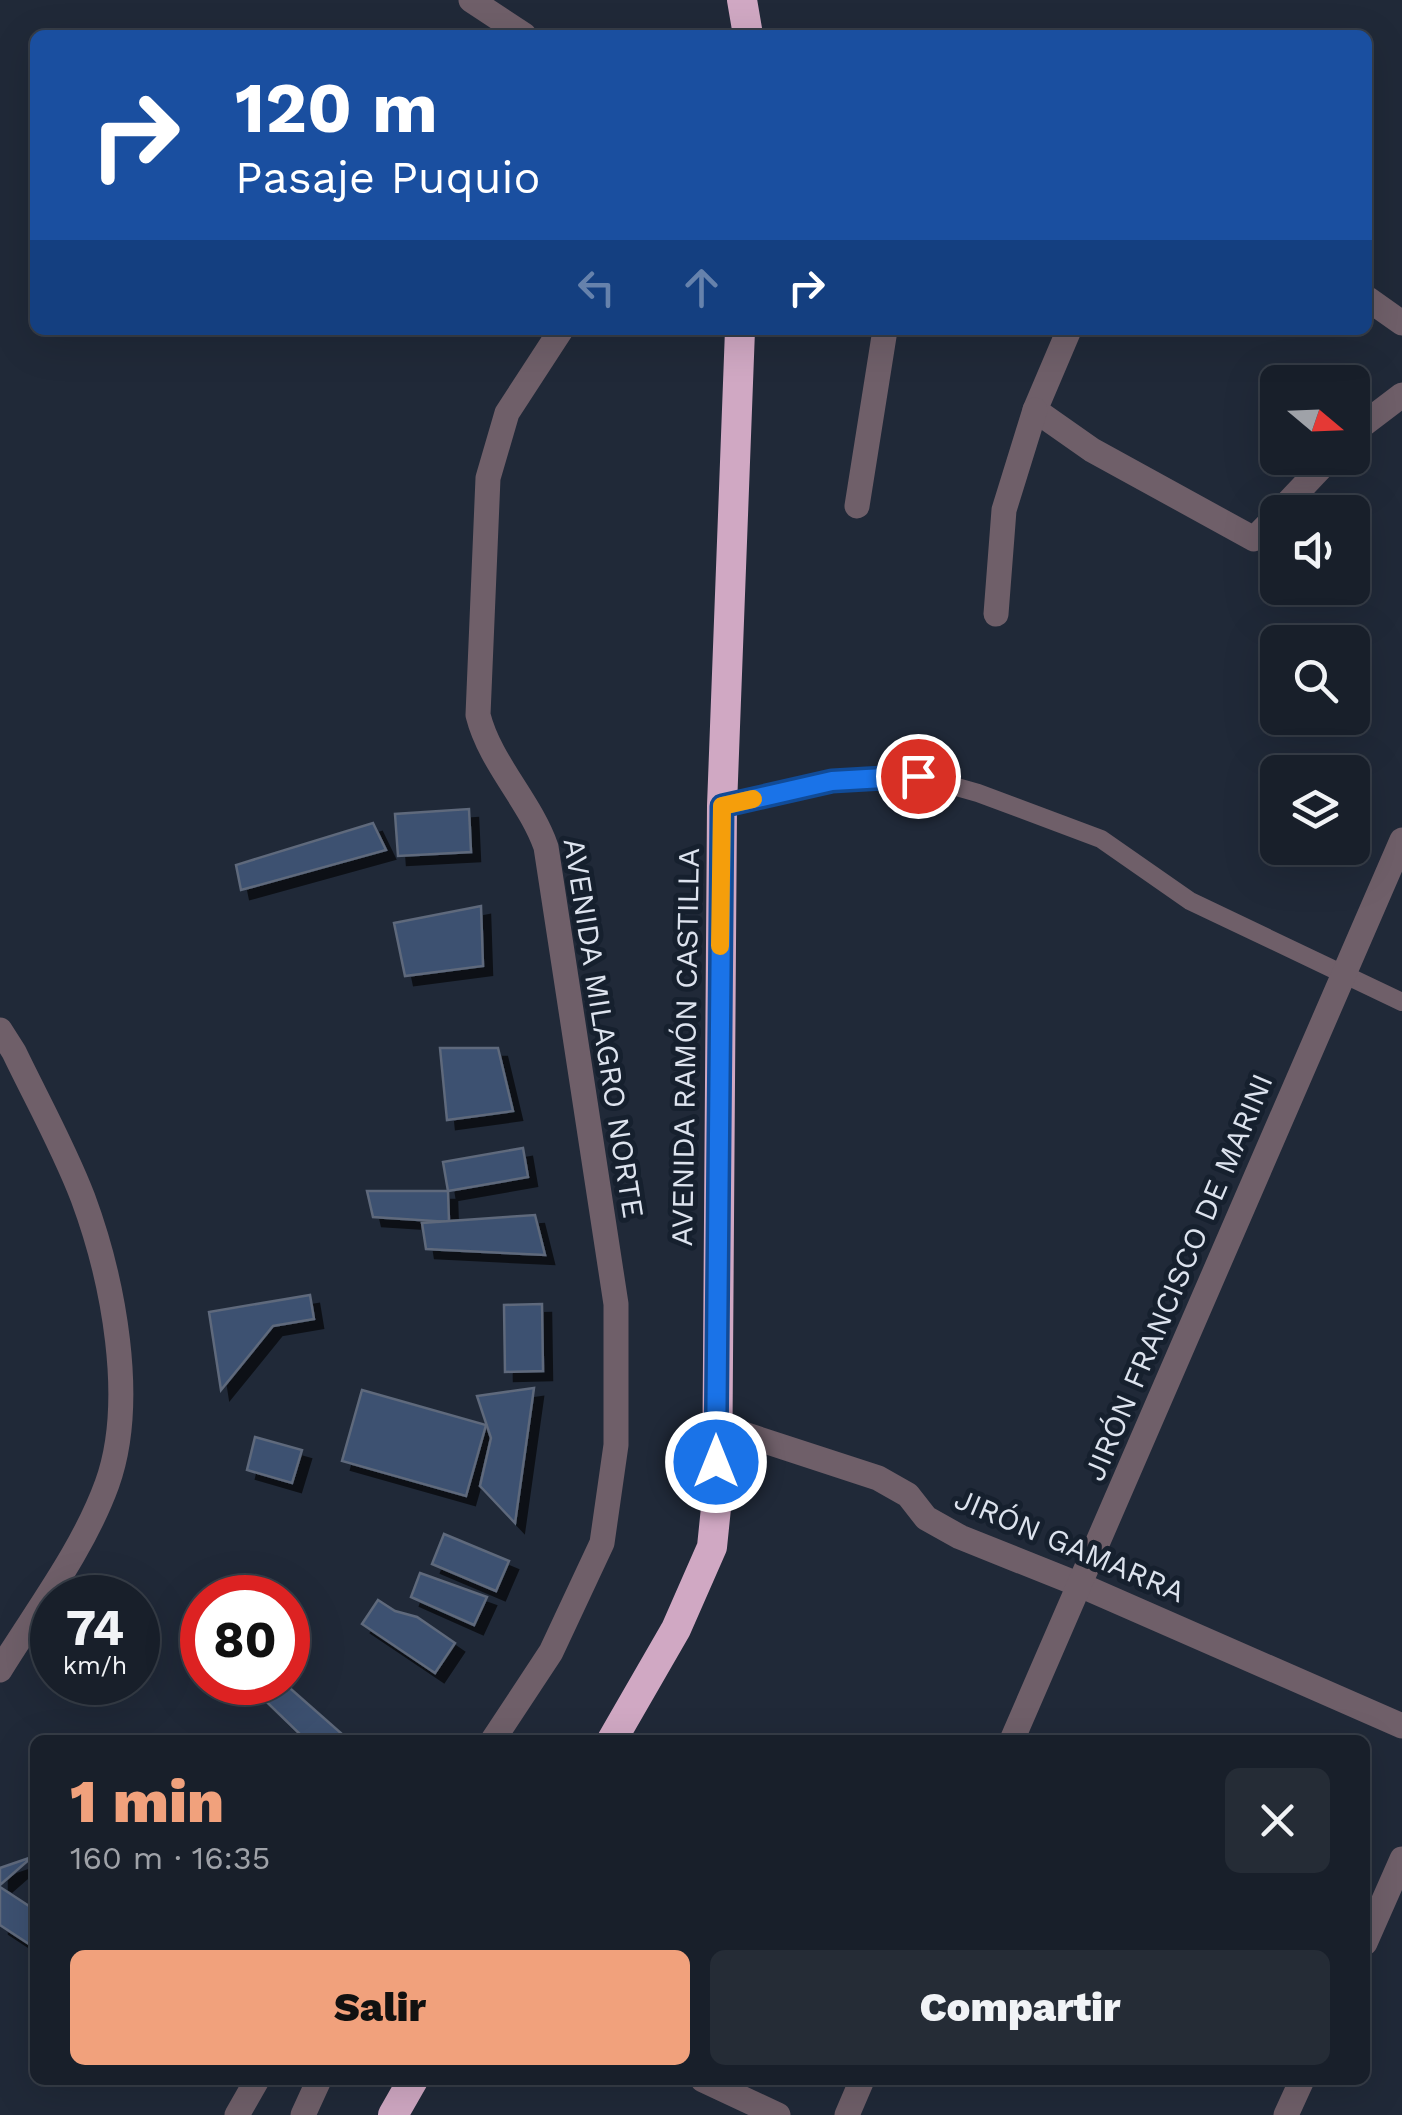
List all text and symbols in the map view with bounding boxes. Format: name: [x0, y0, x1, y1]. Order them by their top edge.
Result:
text: 120 m: [235, 67, 438, 149]
icon: right: [70, 70, 200, 200]
text: Pasaje Puquio: [235, 151, 541, 204]
icon: left: [569, 260, 624, 315]
icon: ahead: [674, 260, 729, 315]
icon: right: [779, 260, 834, 315]
north arrow: [1260, 365, 1370, 475]
map controls: [1260, 365, 1370, 865]
button: sound: [1260, 495, 1370, 605]
button: search: [1260, 625, 1370, 735]
pin: [876, 734, 961, 819]
icon: arrive: [891, 749, 946, 804]
button: layers: [1260, 755, 1370, 865]
street label: AVENIDA MILAGRO NORTE: [557, 836, 651, 1220]
street label: AVENIDA RAMÓN CASTILLA: [664, 847, 706, 1247]
street label: JIRÓN FRANCISCO DE MARINI: [1076, 1068, 1280, 1486]
position arrow: [664, 1410, 768, 1514]
street label: JIRÓN GAMARRA: [949, 1481, 1191, 1609]
speed limit sign: 80: [180, 1575, 310, 1705]
text: 74: [66, 1598, 124, 1657]
text: km/h: [63, 1651, 127, 1680]
text: 1 min: [70, 1766, 224, 1837]
button: close: [1225, 1768, 1330, 1873]
text: 160 m · 16:35: [70, 1839, 270, 1877]
button: Salir: [70, 1950, 690, 2065]
button: Compartir: [710, 1950, 1330, 2065]

